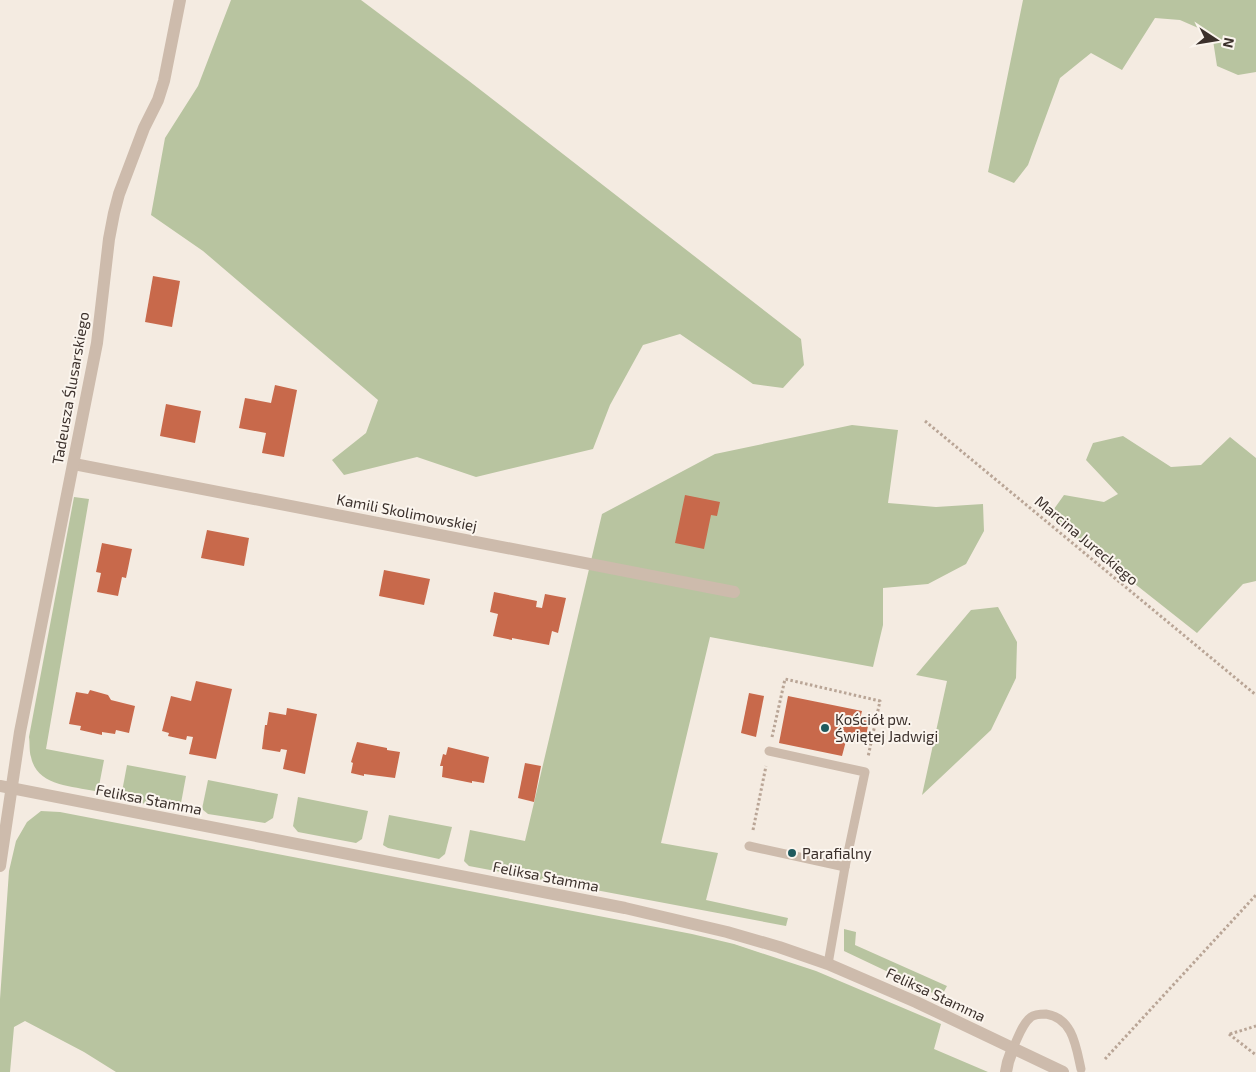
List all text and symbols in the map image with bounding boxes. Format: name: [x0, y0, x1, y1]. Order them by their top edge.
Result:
north arrow: [1191, 15, 1241, 65]
text: N: [1220, 36, 1239, 50]
street label: Tadeusza Ślusarskiego: [48, 310, 92, 466]
street label: Kamili Skolimowskiej: [335, 490, 479, 535]
street label: Marcina Jureckiego: [1032, 492, 1142, 588]
place label: Kościół pw. Świętej Jadwigi: [835, 710, 938, 746]
marker: Kościół pw. Świętej Jadwigi: [819, 722, 831, 734]
street label: Feliksa Stamma: [94, 780, 204, 818]
place label: Parafialny: [802, 844, 872, 862]
marker: Parafialny: [786, 847, 798, 859]
street label: Feliksa Stamma: [491, 857, 601, 895]
street label: Feliksa Stamma: [883, 963, 989, 1025]

